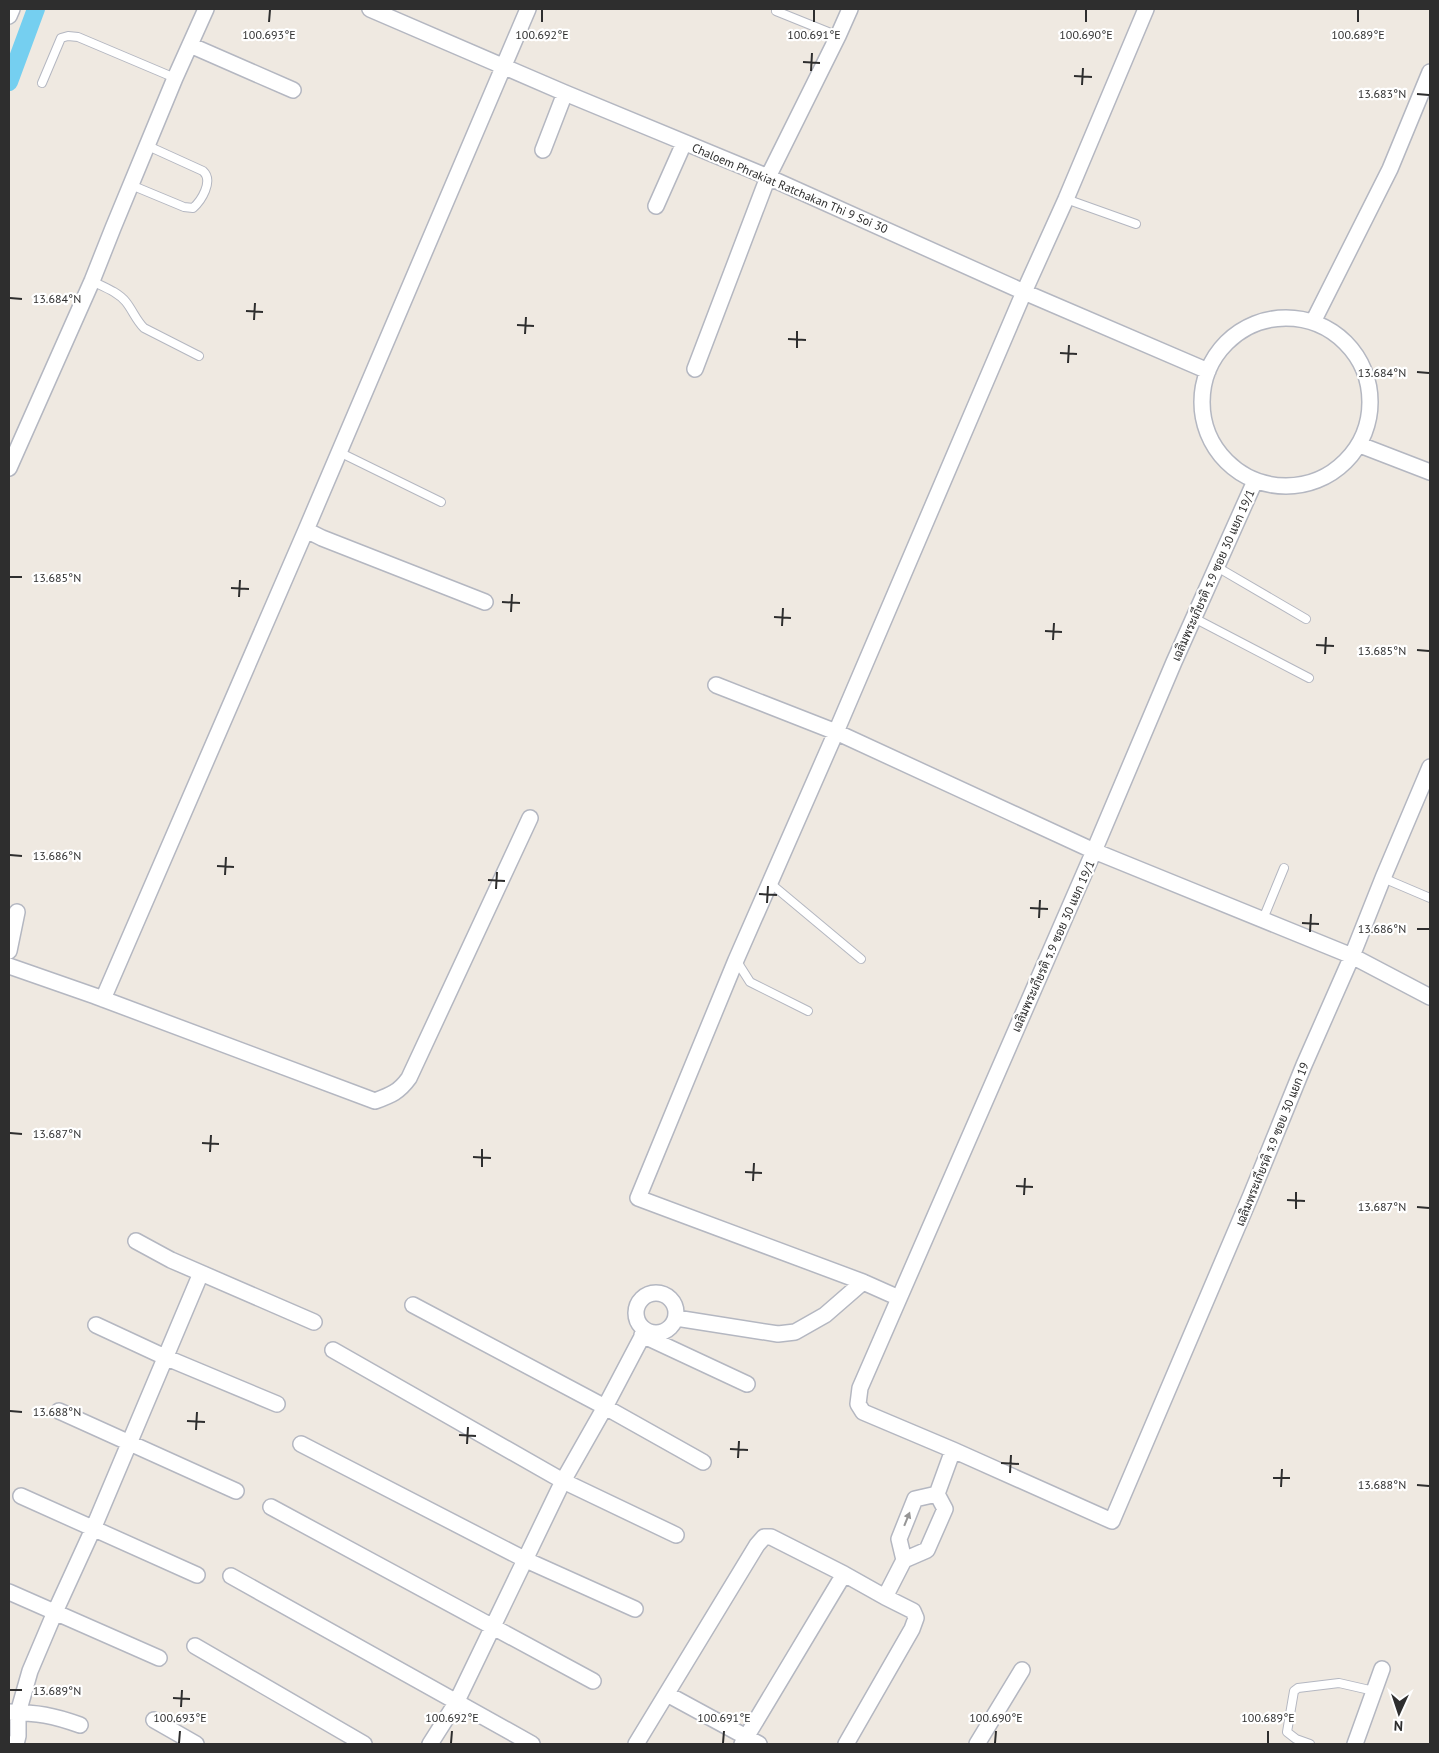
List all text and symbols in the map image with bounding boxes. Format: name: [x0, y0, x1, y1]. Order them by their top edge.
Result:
text: 100.693°E: [242, 27, 296, 42]
text: 100.692°E: [515, 27, 569, 42]
text: 100.691°E: [787, 27, 841, 42]
text: 100.690°E: [1059, 27, 1113, 42]
text: 100.689°E: [1331, 27, 1385, 42]
text: 13.683°N: [1358, 86, 1406, 101]
street label: Chaloem Phrakiat Ratchakan Thi 9 Soi 30: [690, 140, 891, 236]
text: 13.684°N: [33, 291, 81, 306]
text: 13.684°N: [1358, 365, 1406, 380]
street label: เฉลิมพระเกียรติ ร.9 ซอย 30 แยก 19/1: [1168, 487, 1258, 663]
text: 13.685°N: [33, 570, 81, 585]
text: 13.685°N: [1358, 643, 1406, 658]
text: 13.686°N: [33, 848, 81, 863]
street label: เฉลิมพระเกียรติ ร.9 ซอย 30 แยก 19/1: [1008, 858, 1098, 1034]
text: 13.686°N: [1358, 921, 1406, 936]
street label: เฉลิมพระเกียรติ ร.9 ซอย 30 แยก 19: [1232, 1060, 1312, 1228]
text: 13.687°N: [33, 1126, 81, 1141]
text: 13.687°N: [1358, 1199, 1406, 1214]
text: 13.688°N: [33, 1404, 81, 1419]
text: 13.688°N: [1358, 1477, 1406, 1492]
one-way arrow: [904, 1512, 912, 1526]
text: 13.689°N: [33, 1683, 81, 1698]
north arrow: [1374, 1688, 1424, 1738]
text: 100.693°E: [153, 1710, 207, 1725]
text: 100.692°E: [425, 1710, 479, 1725]
text: 100.691°E: [697, 1710, 751, 1725]
text: 100.690°E: [969, 1710, 1023, 1725]
text: 100.689°E: [1241, 1710, 1295, 1725]
text: N: [1393, 1717, 1403, 1735]

